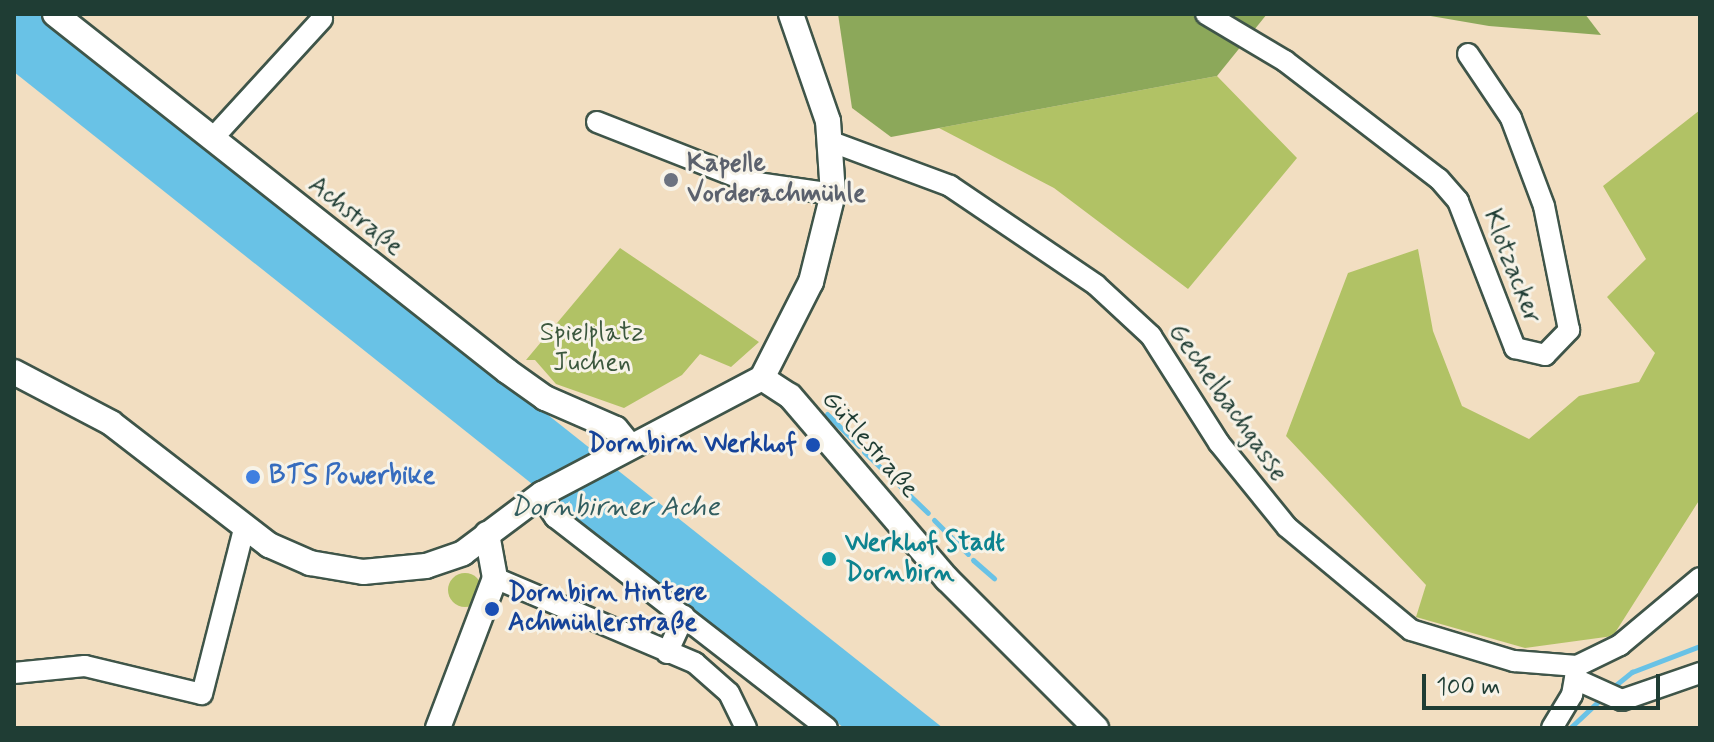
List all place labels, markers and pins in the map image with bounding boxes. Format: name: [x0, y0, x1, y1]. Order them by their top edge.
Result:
place label: Kapelle Vorderachmühle: [687, 149, 866, 210]
marker: Kapelle Vorderachmühle: [662, 171, 680, 189]
place label: Dornbirn Werkhof: [588, 429, 797, 461]
marker: Dornbirn Werkhof: [804, 436, 822, 454]
place label: BTS Powerbike: [269, 461, 435, 493]
marker: BTS Powerbike: [244, 468, 262, 486]
place label: Werkhof Stadt Dornbirn: [845, 528, 1011, 590]
marker: Werkhof Stadt Dornbirn: [820, 550, 838, 568]
place label: Dornbirn Hintere Achmühlerstraße: [508, 578, 707, 640]
marker: Dornbirn Hintere Achmühlerstraße: [483, 600, 501, 618]

